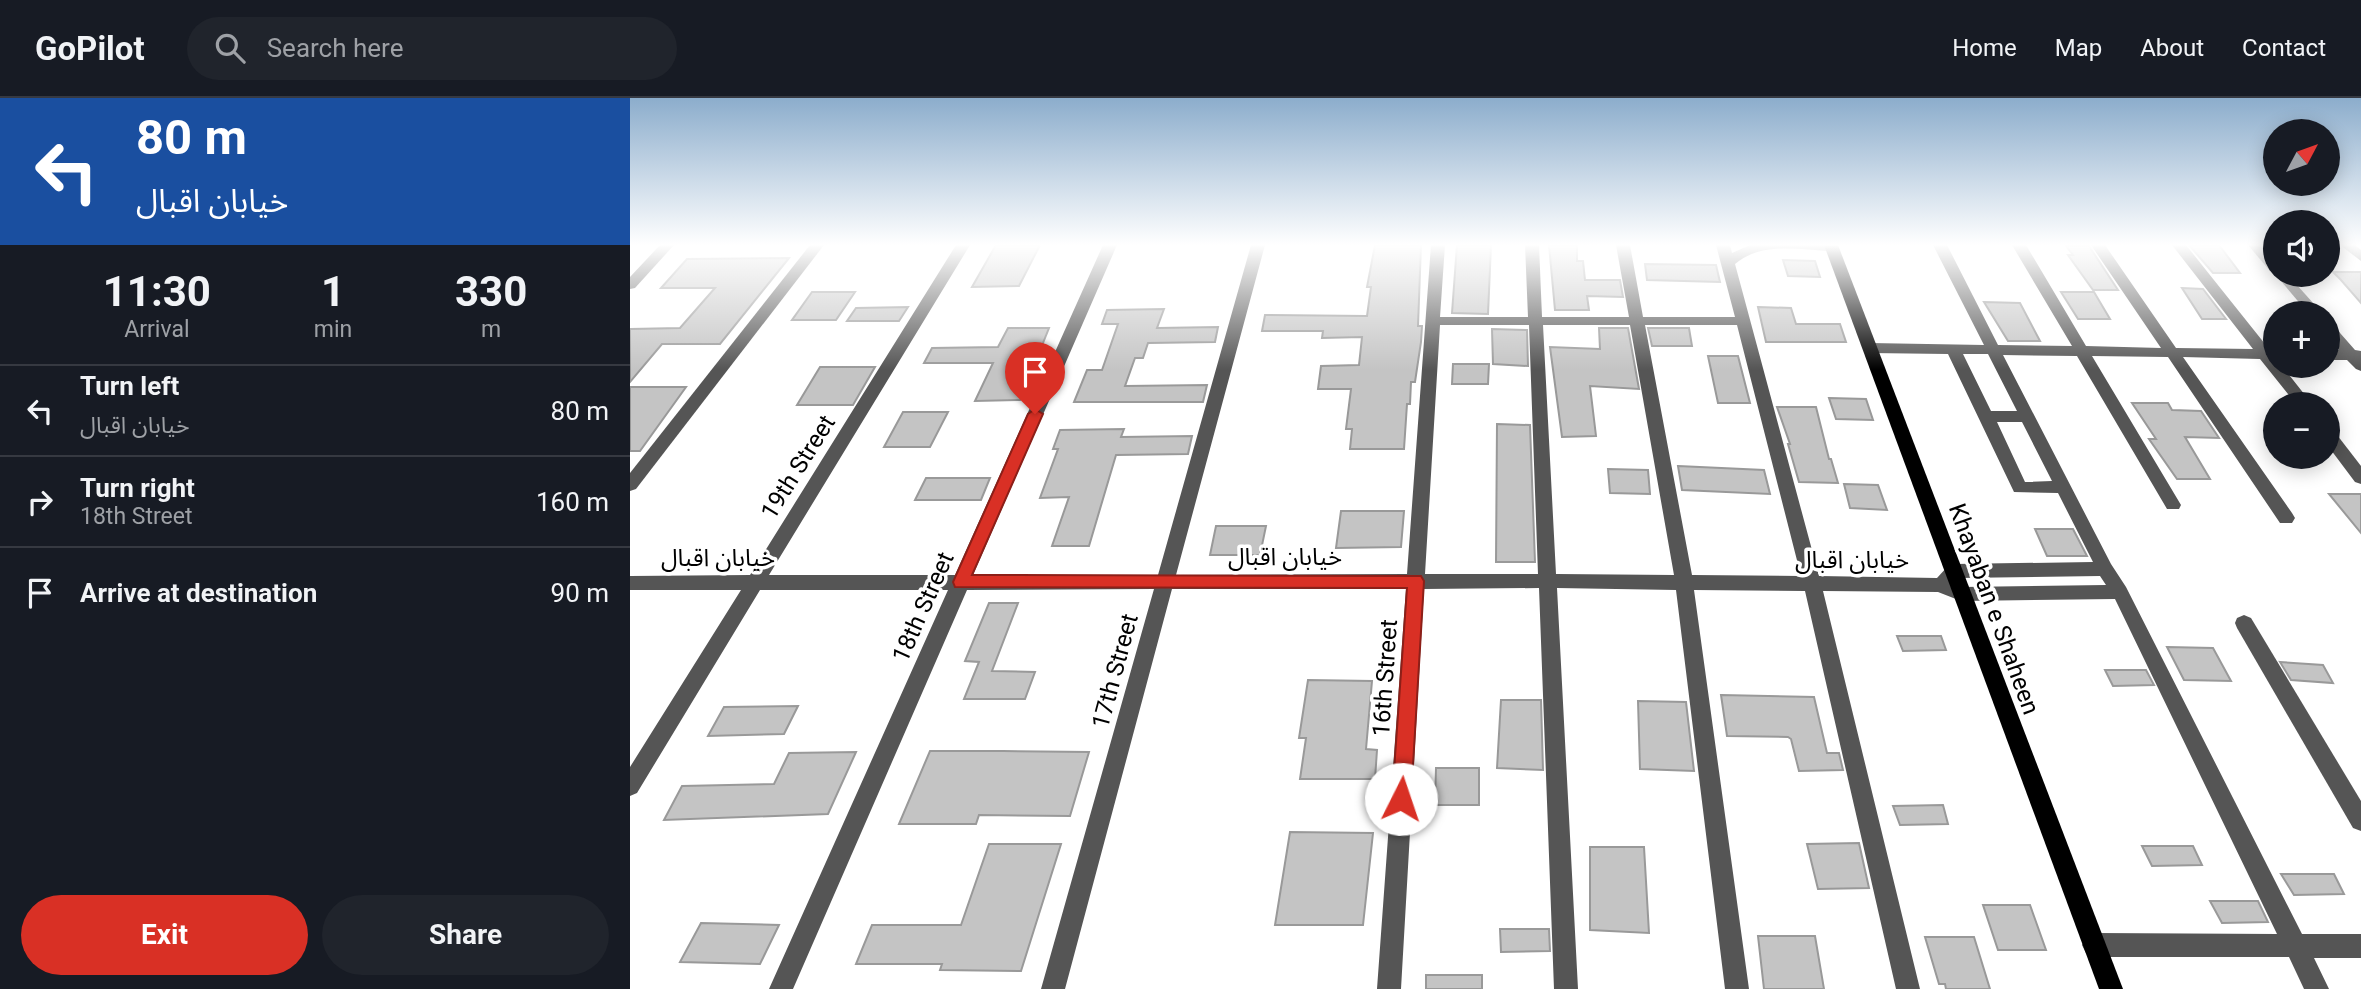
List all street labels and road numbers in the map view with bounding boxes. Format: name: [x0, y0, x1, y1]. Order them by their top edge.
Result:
street label: 19th Street: [755, 410, 841, 524]
street label: Khayaban e Shaheen: [1943, 500, 2045, 718]
street label: خیابان اقبال: [1228, 543, 1342, 571]
street label: خیابان اقبال: [661, 544, 775, 572]
street label: خیابان اقبال: [1795, 546, 1909, 574]
street label: 18th Street: [886, 548, 960, 666]
street label: 17th Street: [1086, 611, 1144, 731]
street label: 16th Street: [1367, 618, 1403, 737]

